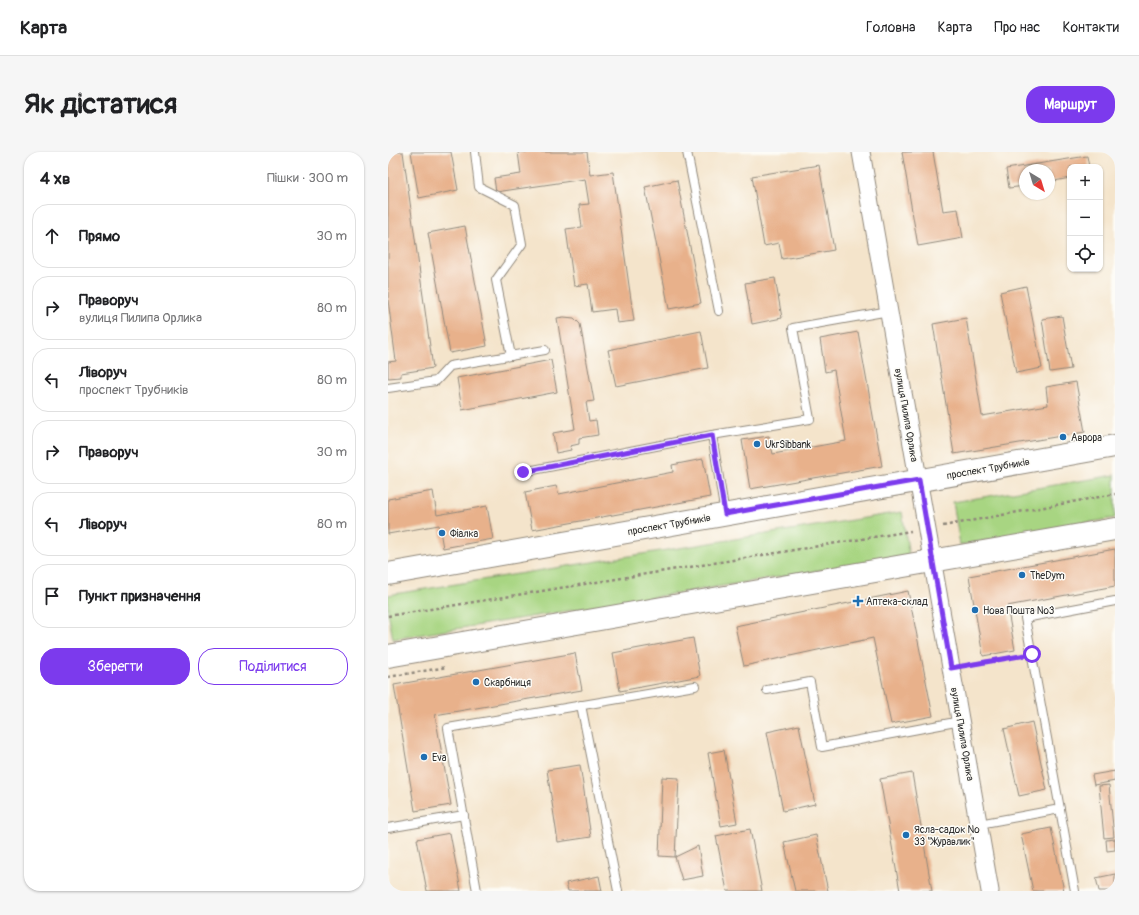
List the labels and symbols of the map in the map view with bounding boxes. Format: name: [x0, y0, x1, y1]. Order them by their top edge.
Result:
north arrow: [1019, 164, 1055, 200]
street label: вулиця Пилипа Орлика: [892, 367, 920, 463]
marker: Аврора: [1058, 432, 1068, 442]
place label: Аврора: [1071, 432, 1102, 444]
marker: UkrSibbank: [752, 439, 762, 449]
place label: UkrSibbank: [765, 439, 812, 451]
street label: проспект Трубників: [946, 456, 1031, 482]
route end: [514, 463, 532, 481]
street label: проспект Трубників: [627, 512, 712, 538]
marker: Фіалка: [437, 528, 447, 538]
place label: Фіалка: [450, 528, 479, 540]
marker: TheDym: [1017, 570, 1027, 580]
place label: TheDym: [1030, 570, 1065, 582]
marker: Аптека-склад: [853, 596, 863, 606]
place label: Аптека-склад: [866, 596, 928, 608]
marker: Нова Пошта №3: [970, 605, 980, 615]
place label: Нова Пошта №3: [983, 605, 1055, 617]
route start: [1023, 645, 1041, 663]
marker: Скарбниця: [471, 677, 481, 687]
place label: Скарбниця: [484, 677, 531, 689]
street label: вулиця Пилипа Орлика: [948, 686, 976, 782]
marker: Eva: [419, 752, 429, 762]
place label: Eva: [432, 752, 447, 764]
place label: Ясла-садок № 33 "Журавлик": [914, 824, 980, 848]
marker: Ясла-садок № 33 "Журавлик": [901, 830, 911, 840]

